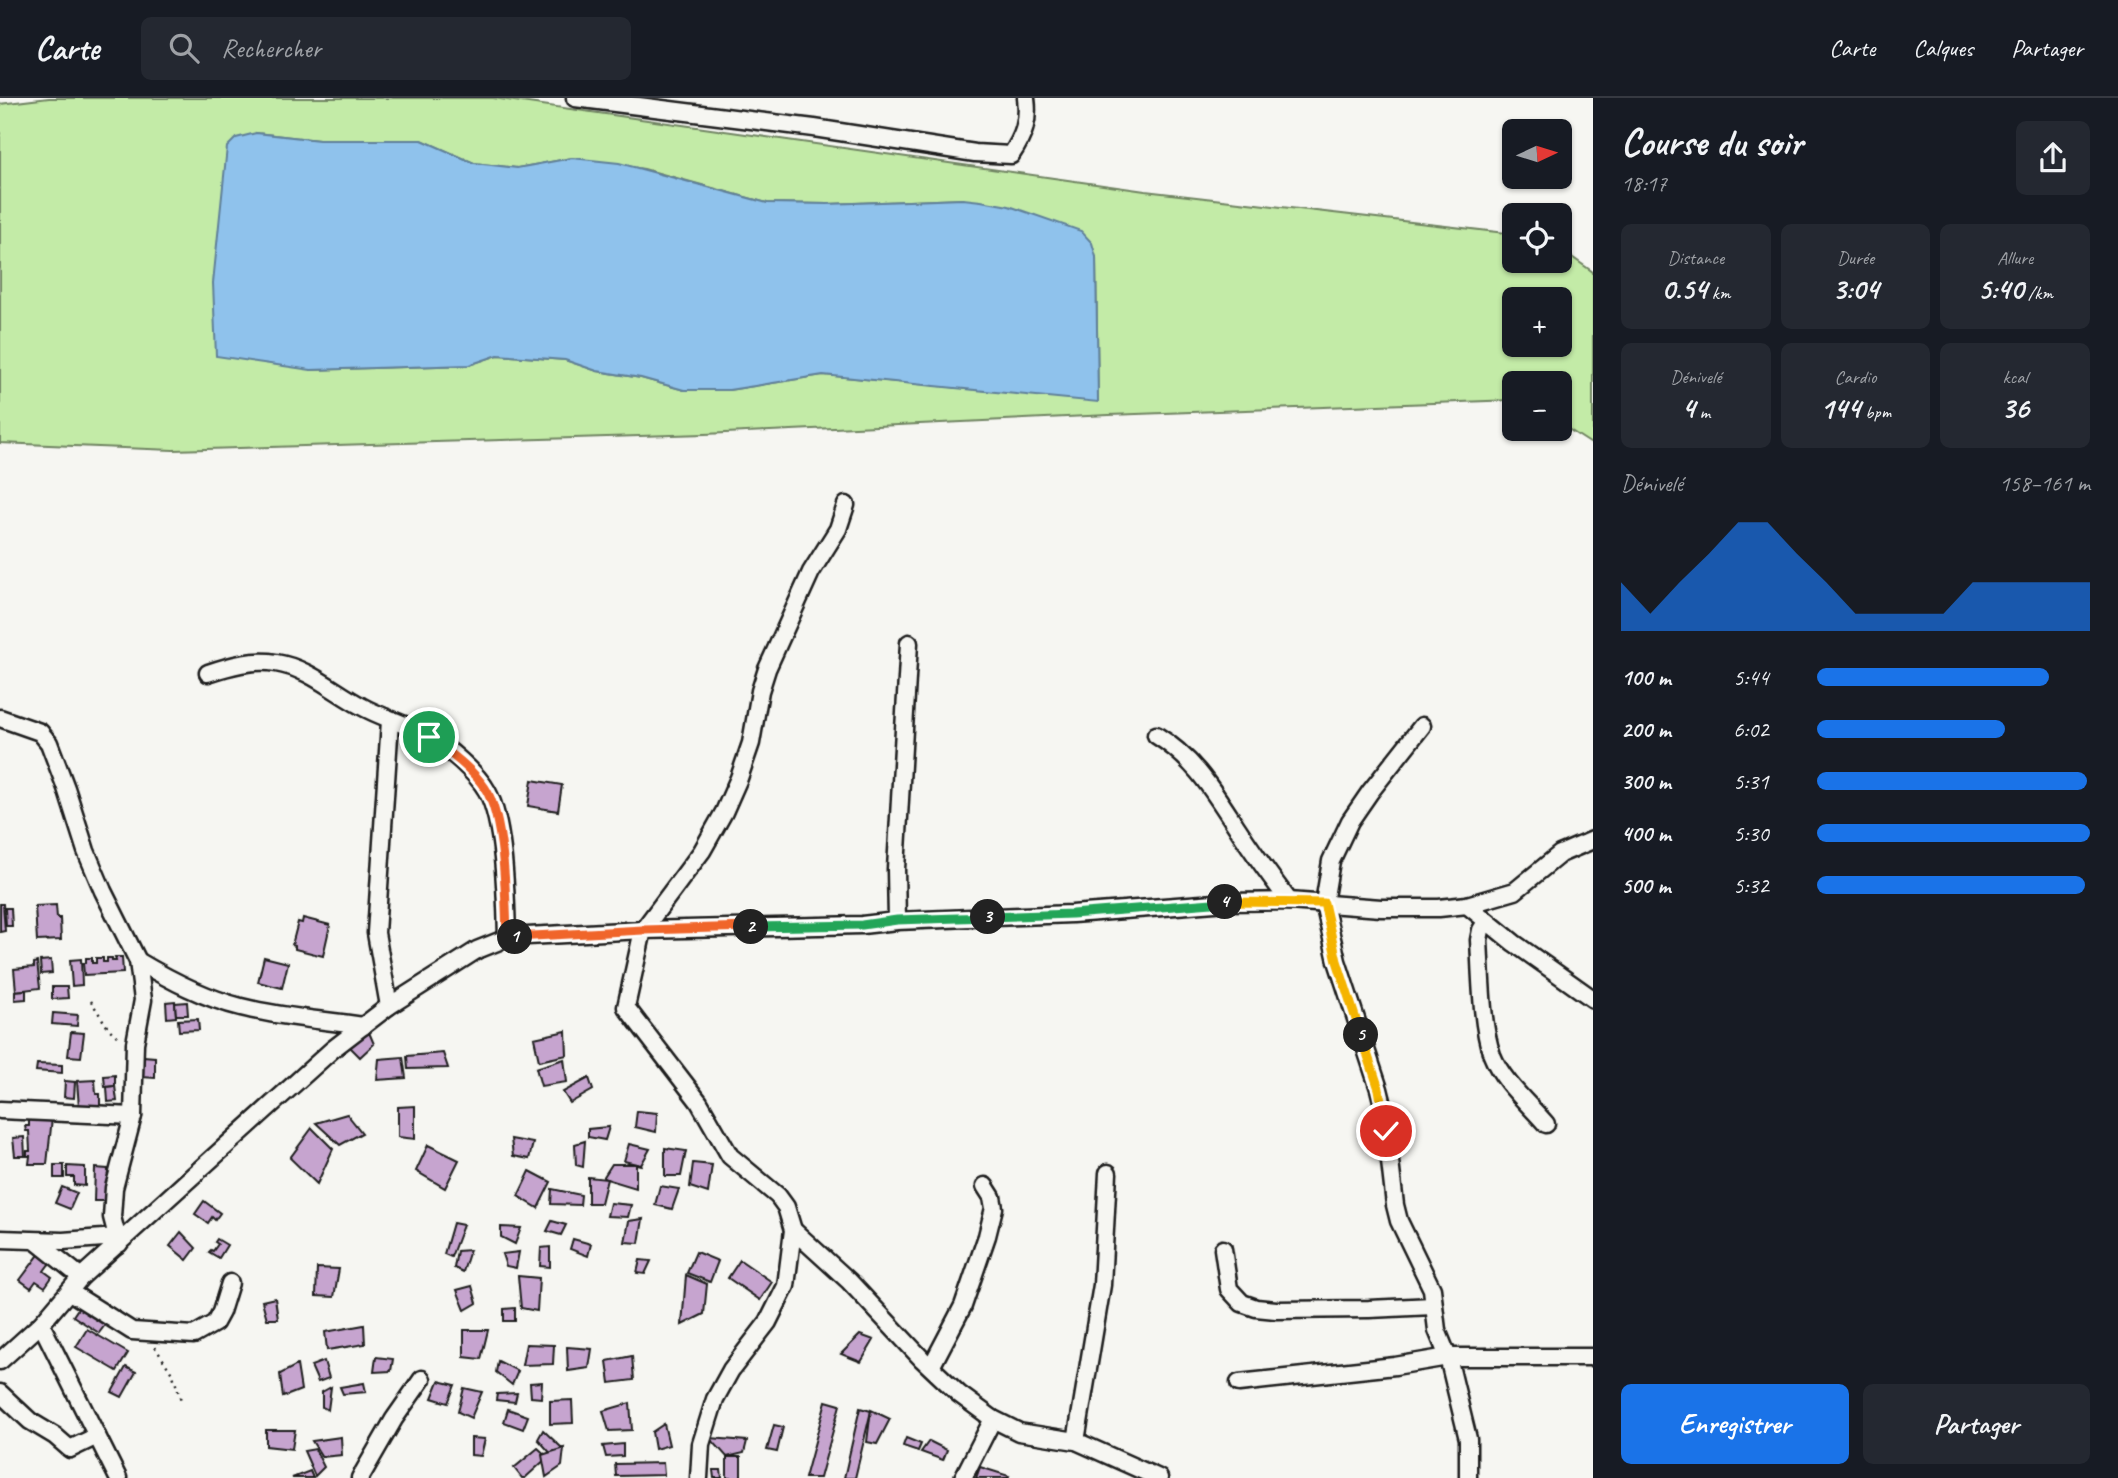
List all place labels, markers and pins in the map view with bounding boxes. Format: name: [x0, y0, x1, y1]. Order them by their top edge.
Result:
pin: [399, 707, 459, 767]
pin: 4: [1208, 884, 1242, 920]
pin: 3: [970, 900, 1006, 934]
pin: 2: [734, 910, 768, 944]
pin: 1: [498, 920, 532, 954]
pin: 5: [1344, 1018, 1378, 1052]
pin: [1356, 1101, 1416, 1161]

